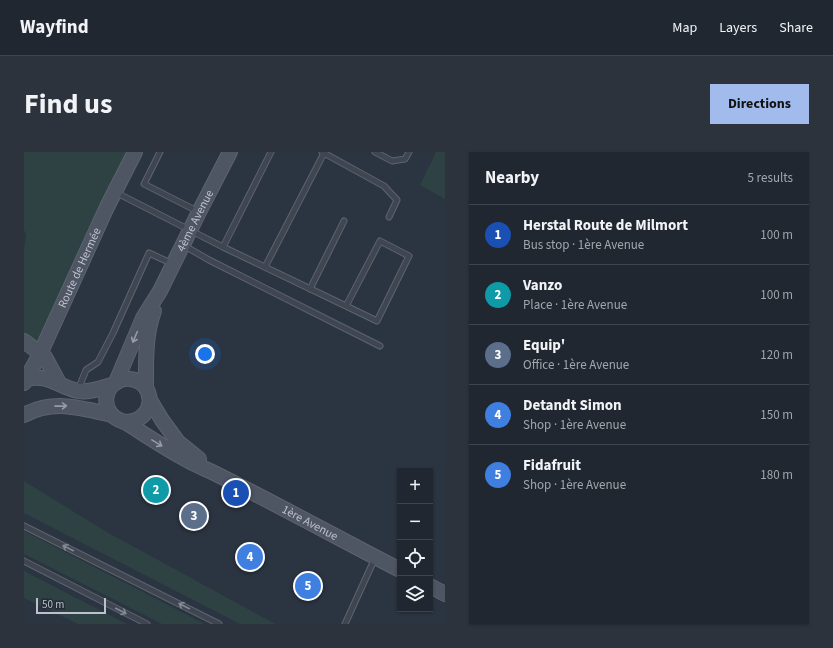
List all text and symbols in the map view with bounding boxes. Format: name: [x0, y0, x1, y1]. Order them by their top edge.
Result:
text: Wayfind: [20, 14, 89, 41]
text: Map: [672, 18, 697, 38]
text: Layers: [719, 18, 757, 38]
text: Share: [779, 18, 813, 38]
text: Find us: [24, 84, 112, 124]
button: Directions: [710, 84, 809, 124]
text: Nearby: [485, 166, 539, 190]
text: 5 results: [748, 169, 793, 187]
street label: 4ème Avenue: [173, 187, 218, 255]
text: Herstal Route de Milmort: [523, 215, 688, 236]
street label: Route de Hermée: [54, 225, 106, 311]
text: 1: [495, 226, 501, 244]
text: 100 m: [760, 226, 793, 244]
text: Bus stop · 1ère Avenue: [523, 236, 644, 254]
text: Vanzo: [523, 275, 562, 296]
text: 2: [495, 286, 501, 304]
text: 100 m: [760, 286, 793, 304]
text: Place · 1ère Avenue: [523, 296, 627, 314]
one-way arrow: [131, 331, 138, 343]
text: Equip': [523, 335, 565, 356]
your location: [195, 344, 215, 364]
text: 3: [495, 346, 501, 364]
text: 120 m: [760, 346, 793, 364]
text: Office · 1ère Avenue: [523, 356, 629, 374]
text: Detandt Simon: [523, 395, 622, 416]
one-way arrow: [54, 402, 67, 410]
text: 4: [495, 406, 501, 424]
text: 150 m: [760, 406, 793, 424]
text: Shop · 1ère Avenue: [523, 416, 626, 434]
one-way arrow: [151, 439, 163, 447]
text: Fidafruit: [523, 455, 581, 476]
text: 5: [495, 466, 501, 484]
text: 180 m: [760, 466, 793, 484]
map controls: [397, 468, 433, 612]
button: +: [397, 468, 433, 504]
pin: 2: [143, 475, 169, 505]
text: Shop · 1ère Avenue: [523, 476, 626, 494]
pin: 1: [223, 478, 249, 508]
pin: 3: [181, 501, 207, 531]
street label: 1ère Avenue: [279, 501, 341, 545]
button: −: [397, 504, 433, 540]
button: locate: [397, 540, 433, 576]
pin: 4: [237, 542, 263, 572]
one-way arrow: [62, 544, 74, 551]
pin: 5: [295, 571, 321, 601]
button: layers: [397, 576, 433, 612]
scale bar: [36, 596, 106, 615]
text: 50 m: [42, 597, 64, 612]
one-way arrow: [178, 602, 190, 610]
one-way arrow: [115, 607, 127, 615]

